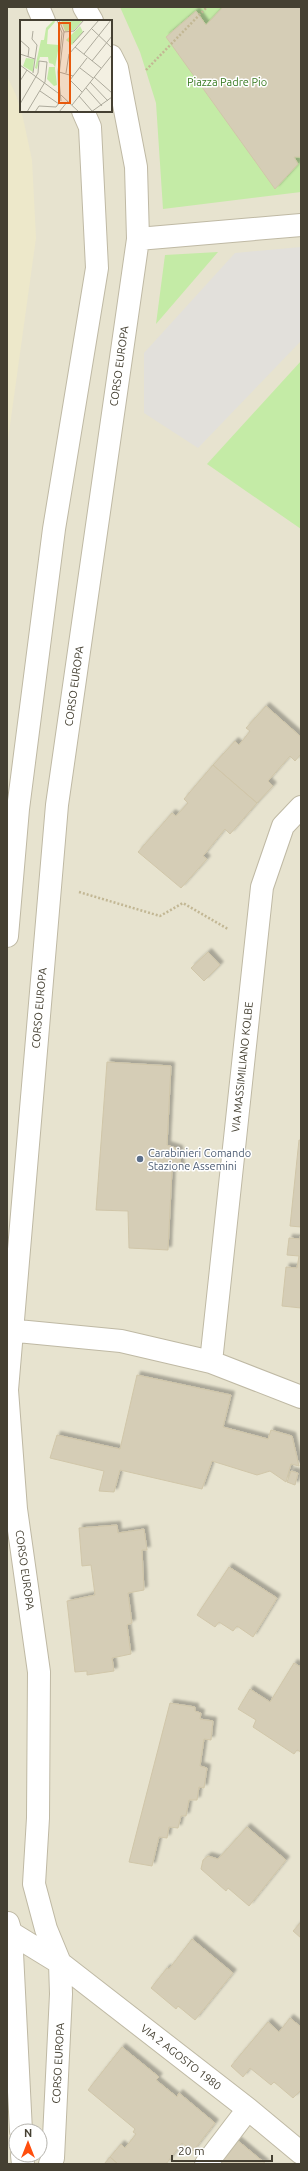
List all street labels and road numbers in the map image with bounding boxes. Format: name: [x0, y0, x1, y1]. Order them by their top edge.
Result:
street label: CORSO EUROPA: [107, 324, 131, 407]
street label: CORSO EUROPA: [62, 644, 86, 727]
street label: CORSO EUROPA: [29, 966, 49, 1049]
street label: VIA MASSIMILIANO KOLBE: [229, 1001, 255, 1133]
street label: CORSO EUROPA: [13, 1529, 37, 1612]
street label: CORSO EUROPA: [50, 2021, 66, 2104]
street label: VIA 2 AGOSTO 1980: [138, 2022, 224, 2092]

